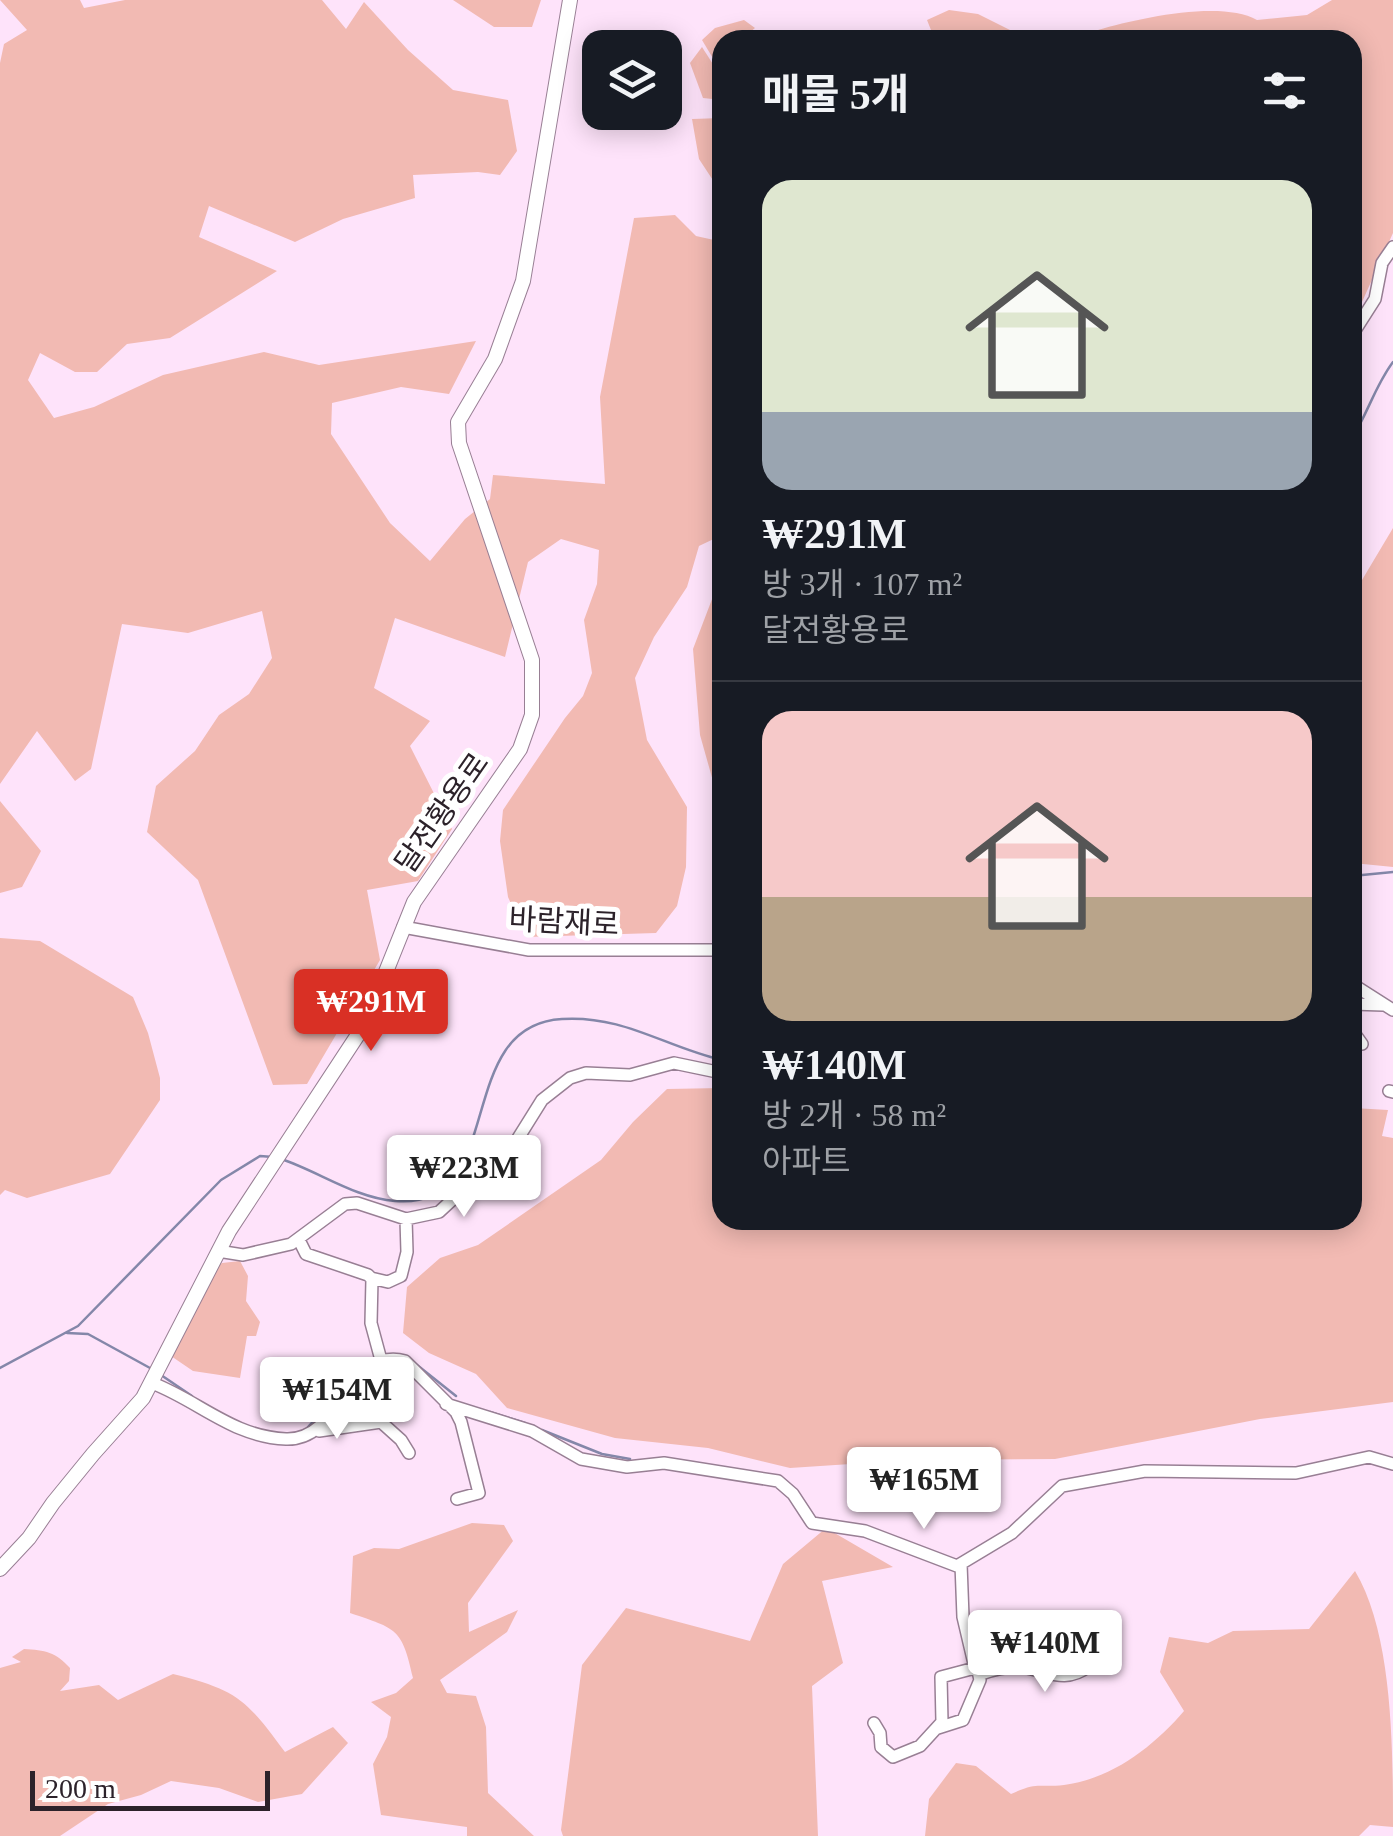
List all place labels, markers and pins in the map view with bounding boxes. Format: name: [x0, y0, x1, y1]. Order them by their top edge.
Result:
pin: ₩291M: [301, 969, 441, 1054]
pin: ₩223M: [394, 1135, 534, 1220]
pin: ₩154M: [267, 1357, 407, 1442]
pin: ₩165M: [854, 1447, 994, 1532]
pin: ₩140M: [975, 1610, 1115, 1695]

